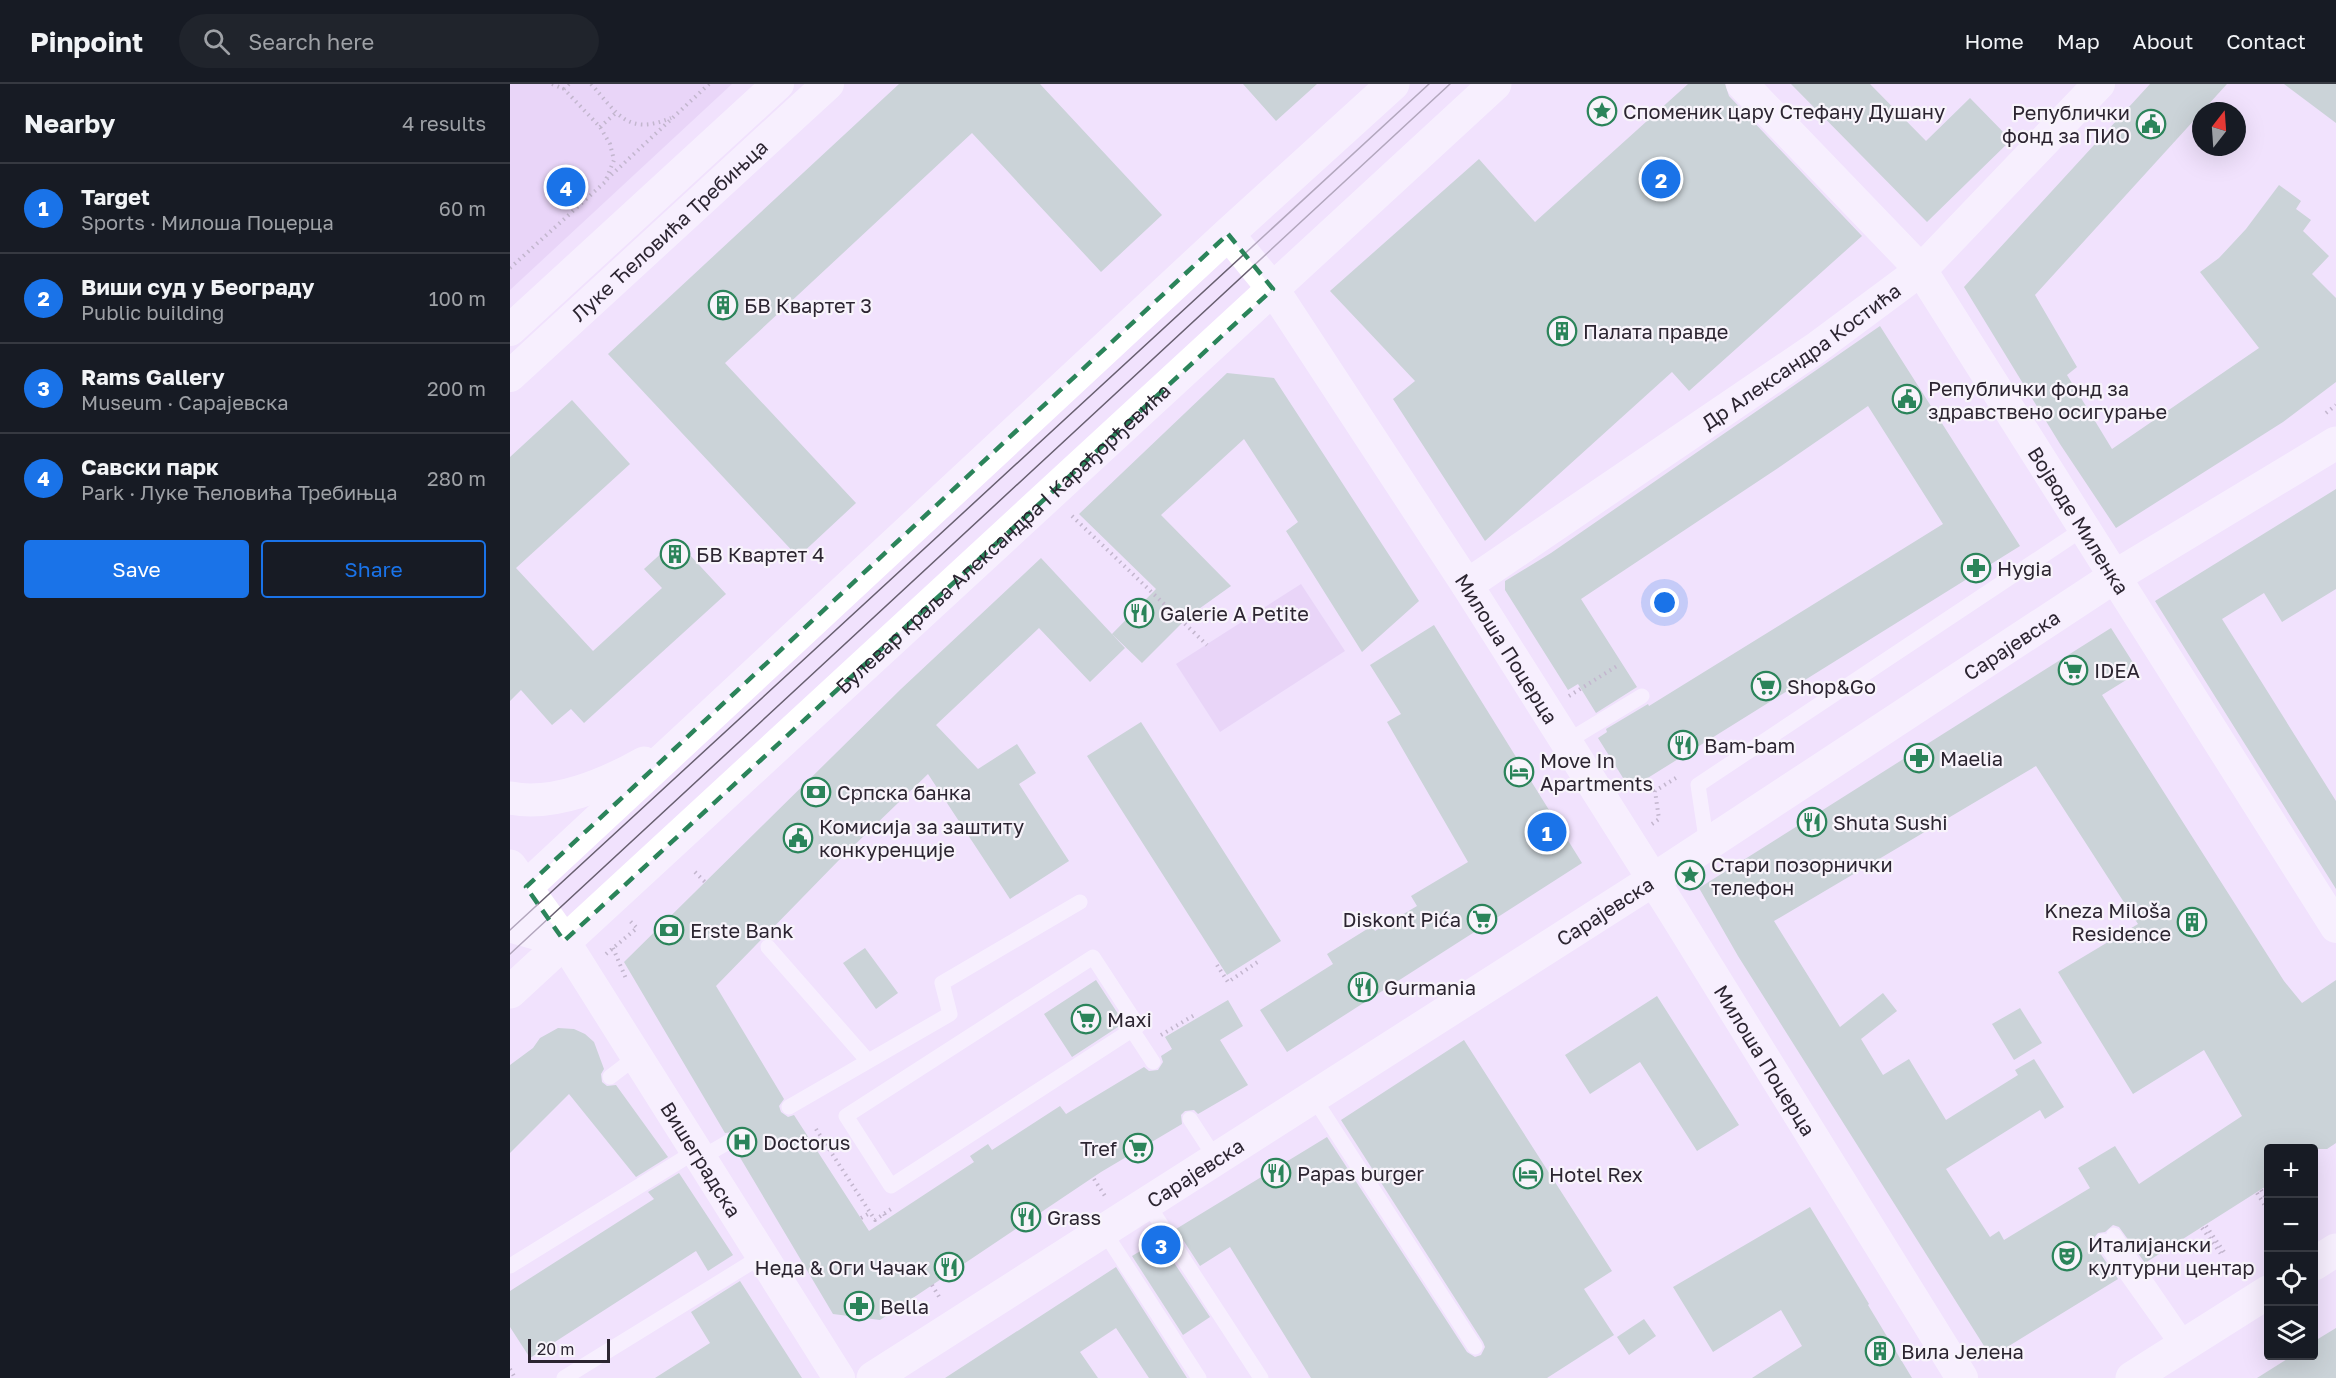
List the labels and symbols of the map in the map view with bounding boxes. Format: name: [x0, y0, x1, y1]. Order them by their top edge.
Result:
place icon: Споменик цару Стефану Душану: [1586, 95, 1618, 127]
place label: Споменик цару Стефану Душану: [1623, 99, 1945, 123]
place label: Републички фонд за ПИО: [2002, 100, 2130, 147]
north arrow: [2192, 102, 2246, 156]
public building icon: Републички фонд за ПИО: [2135, 108, 2167, 140]
street label: Луке Ћеловића Требињца: [566, 134, 772, 326]
pin: 2: [1642, 156, 1680, 202]
pin: 4: [546, 164, 586, 210]
street label: Др Александра Костића: [1697, 278, 1905, 434]
building icon: БВ Квартет 3: [707, 289, 739, 321]
place label: БВ Квартет 3: [744, 293, 872, 317]
building icon: Палата правде: [1546, 315, 1578, 347]
place label: Палата правде: [1583, 319, 1728, 343]
place label: Републички фонд за здравствено осигурање: [1928, 376, 2167, 423]
street label: Булевар краља Александра I Карађорђевића: [830, 378, 1175, 698]
public building icon: Републички фонд за здравствено осигурање: [1891, 383, 1923, 415]
street label: Војводе Миленка: [2023, 442, 2135, 598]
building icon: БВ Квартет 4: [659, 538, 691, 570]
place label: БВ Квартет 4: [696, 542, 824, 566]
pharmacy icon: Hygia: [1960, 552, 1992, 584]
place label: Hygia: [1997, 556, 2052, 580]
street label: Милоша Поцерца: [1451, 569, 1563, 728]
your location: [1650, 588, 1679, 617]
restaurant icon: Galerie A Petite: [1123, 597, 1155, 629]
place label: Galerie A Petite: [1160, 601, 1309, 625]
street label: Сарајевска: [1958, 604, 2064, 685]
supermarket icon: IDEA: [2057, 654, 2089, 686]
place label: IDEA: [2094, 658, 2140, 682]
supermarket icon: Shop&Go: [1750, 670, 1782, 702]
place label: Shop&Go: [1787, 674, 1876, 698]
restaurant icon: Bam-bam: [1667, 729, 1699, 761]
place label: Bam-bam: [1704, 733, 1795, 757]
pharmacy icon: Maelia: [1903, 742, 1935, 774]
place label: Maelia: [1940, 746, 2003, 770]
place label: Move In Apartments: [1540, 748, 1653, 795]
hotel icon: Move In Apartments: [1503, 756, 1535, 788]
bank icon: Српска банка: [800, 776, 832, 808]
place label: Српска банка: [837, 780, 971, 804]
restaurant icon: Shuta Sushi: [1796, 806, 1828, 838]
pin: 1: [1528, 810, 1566, 855]
place label: Shuta Sushi: [1833, 810, 1948, 834]
place label: Комисија за заштиту конкуренције: [819, 814, 1024, 861]
public building icon: Комисија за заштиту конкуренције: [782, 822, 814, 854]
place label: Стари позорнички телефон: [1711, 852, 1893, 899]
place icon: Стари позорнички телефон: [1674, 859, 1706, 891]
street label: Сарајевска: [1552, 871, 1658, 951]
place label: Kneza Miloša Residence: [2044, 898, 2171, 945]
supermarket icon: Diskont Pića: [1466, 903, 1498, 935]
building icon: Kneza Miloša Residence: [2176, 906, 2208, 938]
place label: Diskont Pića: [1342, 907, 1461, 931]
bank icon: Erste Bank: [653, 914, 685, 946]
place label: Erste Bank: [690, 918, 794, 942]
restaurant icon: Gurmania: [1347, 971, 1379, 1003]
place label: Gurmania: [1384, 975, 1476, 999]
street label: Милоша Поцерца: [1710, 980, 1821, 1140]
supermarket icon: Maxi: [1070, 1003, 1102, 1035]
place label: Maxi: [1107, 1007, 1152, 1031]
street label: Вишеградска: [656, 1097, 747, 1222]
hospital icon: Doctorus: [726, 1126, 758, 1158]
place label: Doctorus: [763, 1130, 850, 1154]
supermarket icon: Tref: [1122, 1132, 1154, 1164]
street label: Сарајевска: [1142, 1133, 1248, 1212]
place label: Tref: [1080, 1136, 1117, 1160]
restaurant icon: Papas burger: [1260, 1157, 1292, 1189]
hotel icon: Hotel Rex: [1512, 1158, 1544, 1190]
place label: Papas burger: [1297, 1161, 1424, 1185]
place label: Hotel Rex: [1549, 1162, 1643, 1186]
restaurant icon: Grass: [1010, 1201, 1042, 1233]
place label: Grass: [1047, 1205, 1101, 1229]
pin: 3: [1142, 1222, 1180, 1268]
place label: Италијански културни центар: [2088, 1232, 2255, 1279]
theatre icon: Италијански културни центар: [2051, 1240, 2083, 1272]
restaurant icon: Неда & Оги Чачак: [933, 1251, 965, 1283]
place label: Неда & Оги Чачак: [755, 1255, 928, 1279]
pharmacy icon: Bella: [843, 1290, 875, 1322]
place label: Bella: [880, 1294, 929, 1318]
building icon: Вила Јелена: [1864, 1335, 1896, 1367]
scale bar: [528, 1336, 610, 1364]
place label: Вила Јелена: [1901, 1339, 2024, 1363]

